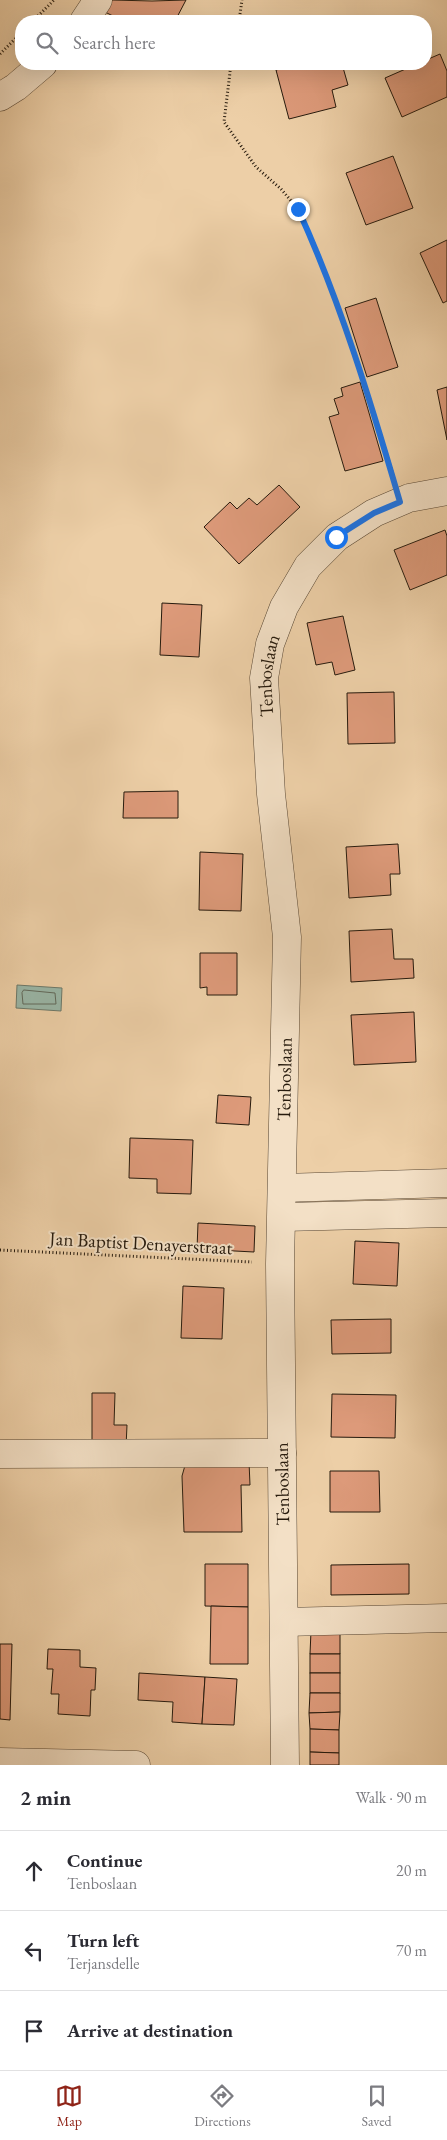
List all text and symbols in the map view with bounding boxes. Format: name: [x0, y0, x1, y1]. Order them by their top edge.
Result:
search box: [15, 15, 432, 70]
icon: search: [33, 29, 61, 57]
text: Search here: [73, 30, 155, 55]
route end: [287, 198, 310, 221]
route start: [325, 526, 348, 549]
street label: Tenboslaan: [252, 630, 285, 718]
street label: Tenboslaan: [271, 1037, 297, 1121]
street label: Jan Baptist Denayerstraat: [47, 1226, 233, 1260]
street label: Tenboslaan: [269, 1442, 295, 1526]
text: 2 min: [20, 1784, 71, 1811]
text: Walk · 90 m: [356, 1787, 427, 1808]
text: Continue: [67, 1848, 142, 1873]
icon: ahead: [20, 1857, 48, 1885]
text: 20 m: [396, 1860, 427, 1881]
text: Tenboslaan: [67, 1873, 137, 1894]
text: Turn left: [67, 1928, 139, 1953]
icon: left: [20, 1937, 48, 1965]
text: 70 m: [396, 1940, 427, 1961]
text: Terjansdelle: [67, 1953, 140, 1974]
icon: arrive: [20, 2017, 48, 2045]
text: Arrive at destination: [67, 2018, 233, 2043]
tab: Map: [55, 2082, 83, 2130]
tab: Directions: [194, 2082, 251, 2130]
tab: Saved: [362, 2082, 392, 2130]

